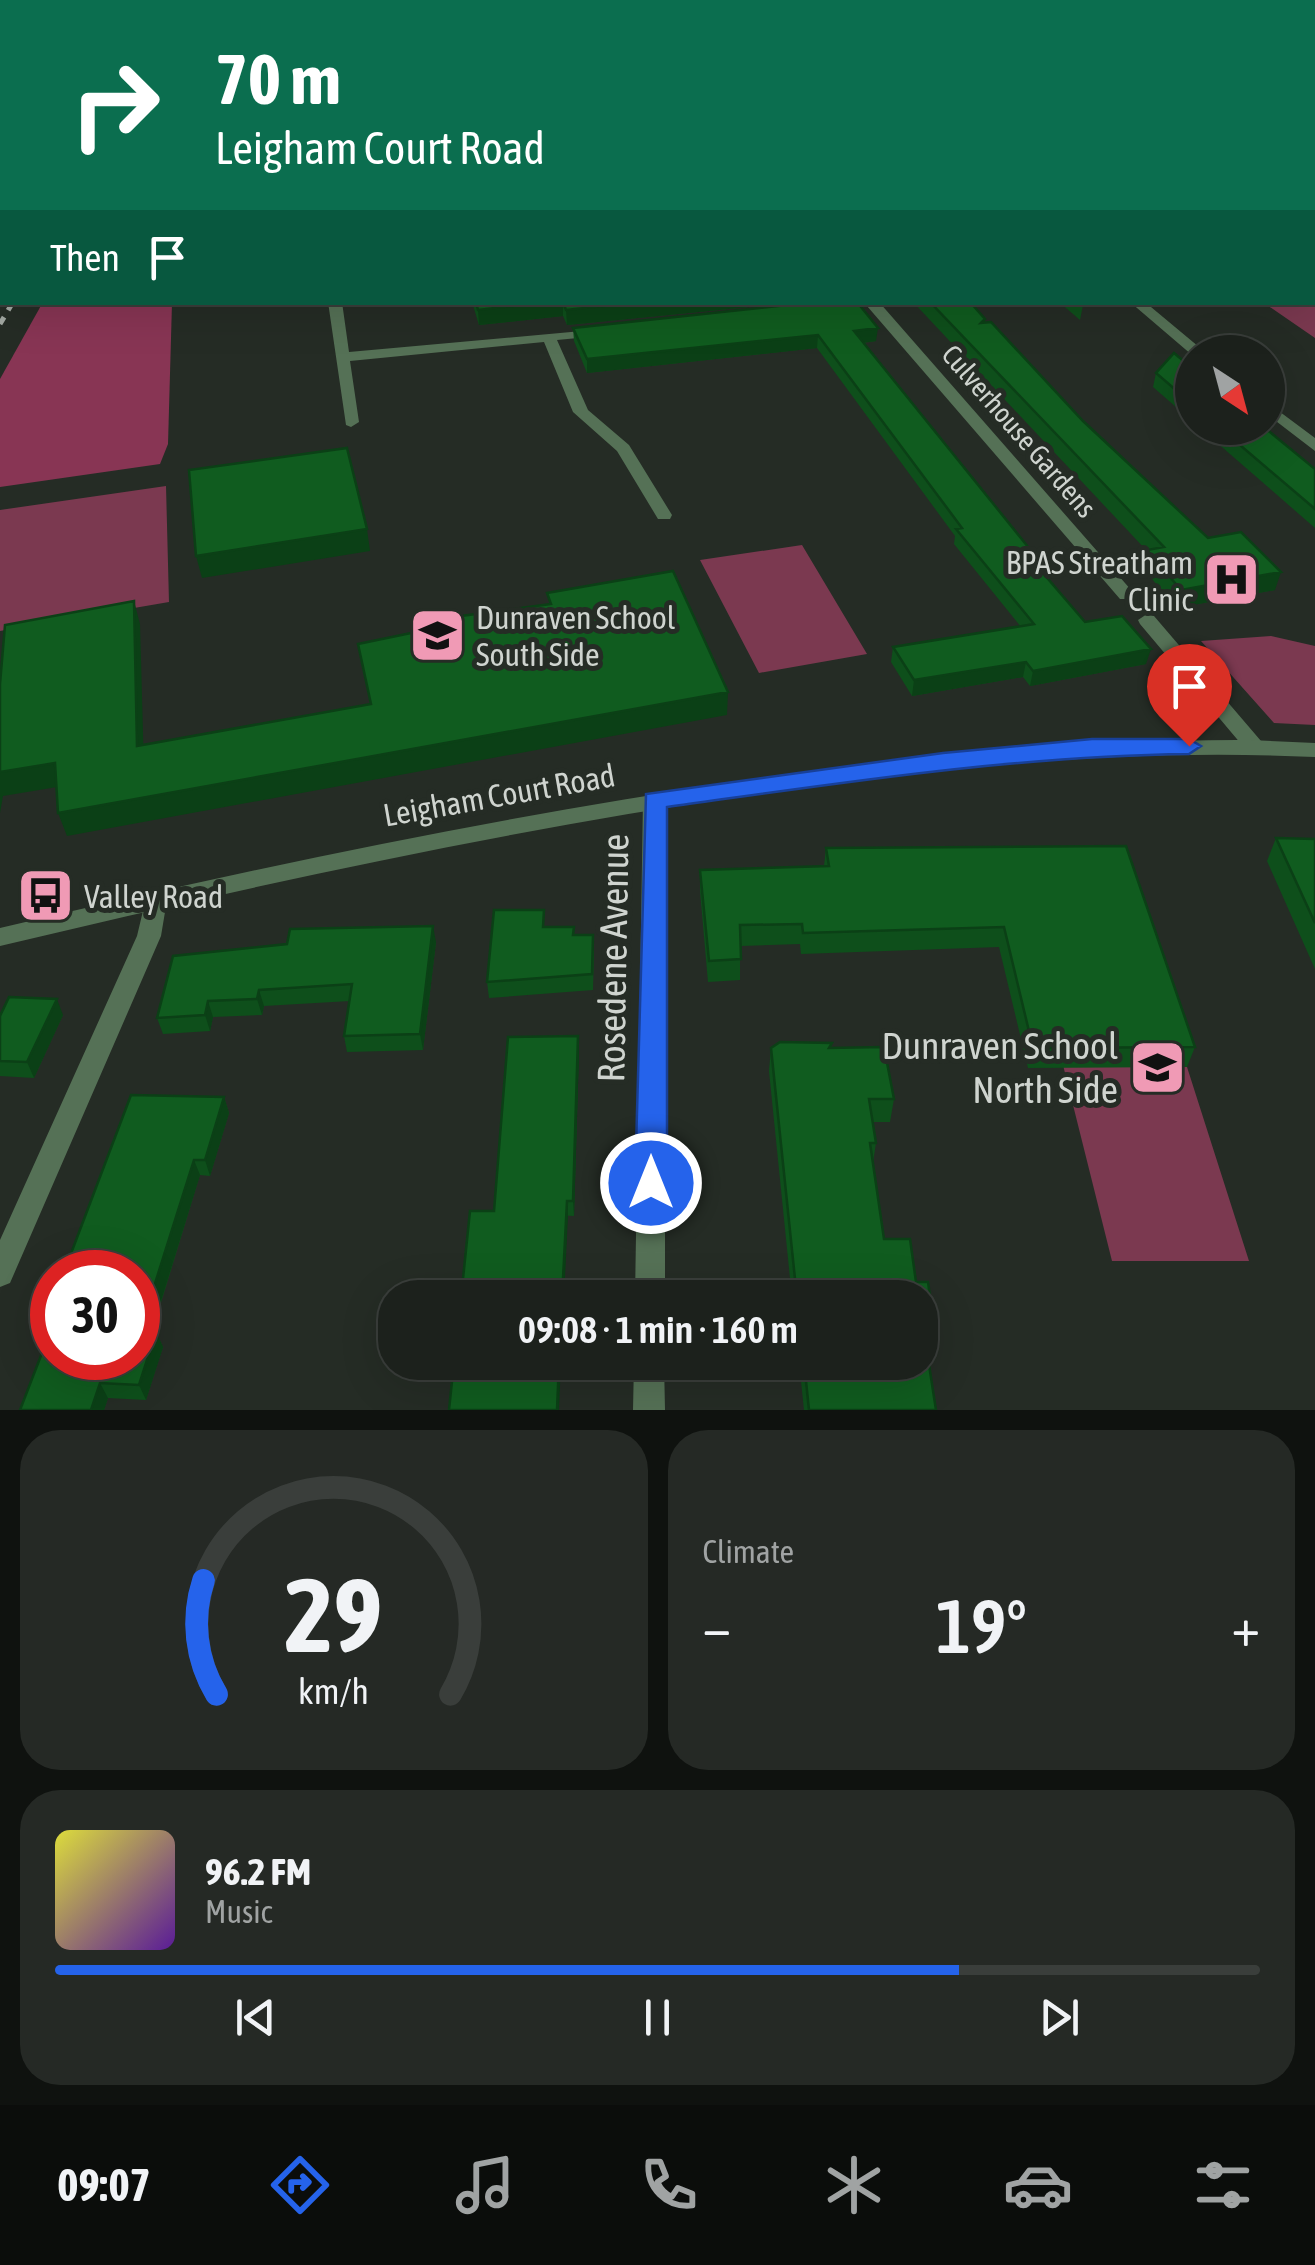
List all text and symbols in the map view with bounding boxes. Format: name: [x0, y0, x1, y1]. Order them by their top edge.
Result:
text: 70 m: [215, 39, 341, 119]
icon: right: [50, 40, 180, 170]
text: Leigham Court Road: [215, 122, 545, 174]
icon: arrive: [140, 230, 195, 285]
text: Then: [50, 236, 120, 279]
north arrow: [1175, 335, 1285, 445]
map controls: [1175, 335, 1285, 445]
street label: Culverhouse Gardens: [935, 338, 1103, 524]
place label: BPAS Streatham Clinic: [1006, 544, 1193, 618]
hospital icon: BPAS Streatham Clinic: [1202, 550, 1262, 610]
place label: Dunraven School South Side: [476, 599, 676, 673]
school or university icon: Dunraven School South Side: [407, 605, 467, 665]
pin: [1147, 644, 1232, 747]
icon: arrive: [1162, 659, 1217, 714]
street label: Leigham Court Road: [380, 756, 618, 834]
street label: Rosedene Avenue: [589, 833, 637, 1083]
bus stop icon: Valley Road: [15, 866, 75, 926]
place label: Valley Road: [84, 878, 223, 915]
place label: Dunraven School North Side: [881, 1024, 1118, 1111]
school or university icon: Dunraven School North Side: [1127, 1037, 1187, 1097]
position arrow: [599, 1131, 703, 1235]
speed limit sign: 30: [30, 1250, 160, 1380]
text: 09:08 · 1 min · 160 m: [518, 1308, 798, 1351]
text: Climate: [703, 1533, 794, 1570]
text: 29: [285, 1555, 383, 1674]
text: 19°: [936, 1583, 1027, 1669]
text: −: [703, 1595, 731, 1658]
text: +: [1231, 1595, 1260, 1658]
text: km/h: [298, 1671, 369, 1712]
text: 96.2 FM: [205, 1850, 311, 1893]
text: Music: [205, 1893, 272, 1930]
icon: previous: [228, 1990, 283, 2045]
icon: pause: [630, 1990, 685, 2045]
icon: next: [1032, 1990, 1087, 2045]
icon: directions: [265, 2150, 335, 2220]
icon: music: [450, 2150, 520, 2220]
icon: phone: [634, 2150, 704, 2220]
icon: climate: [819, 2150, 889, 2220]
icon: car: [1003, 2150, 1073, 2220]
icon: filters: [1188, 2150, 1258, 2220]
text: 09:07: [57, 2159, 151, 2211]

